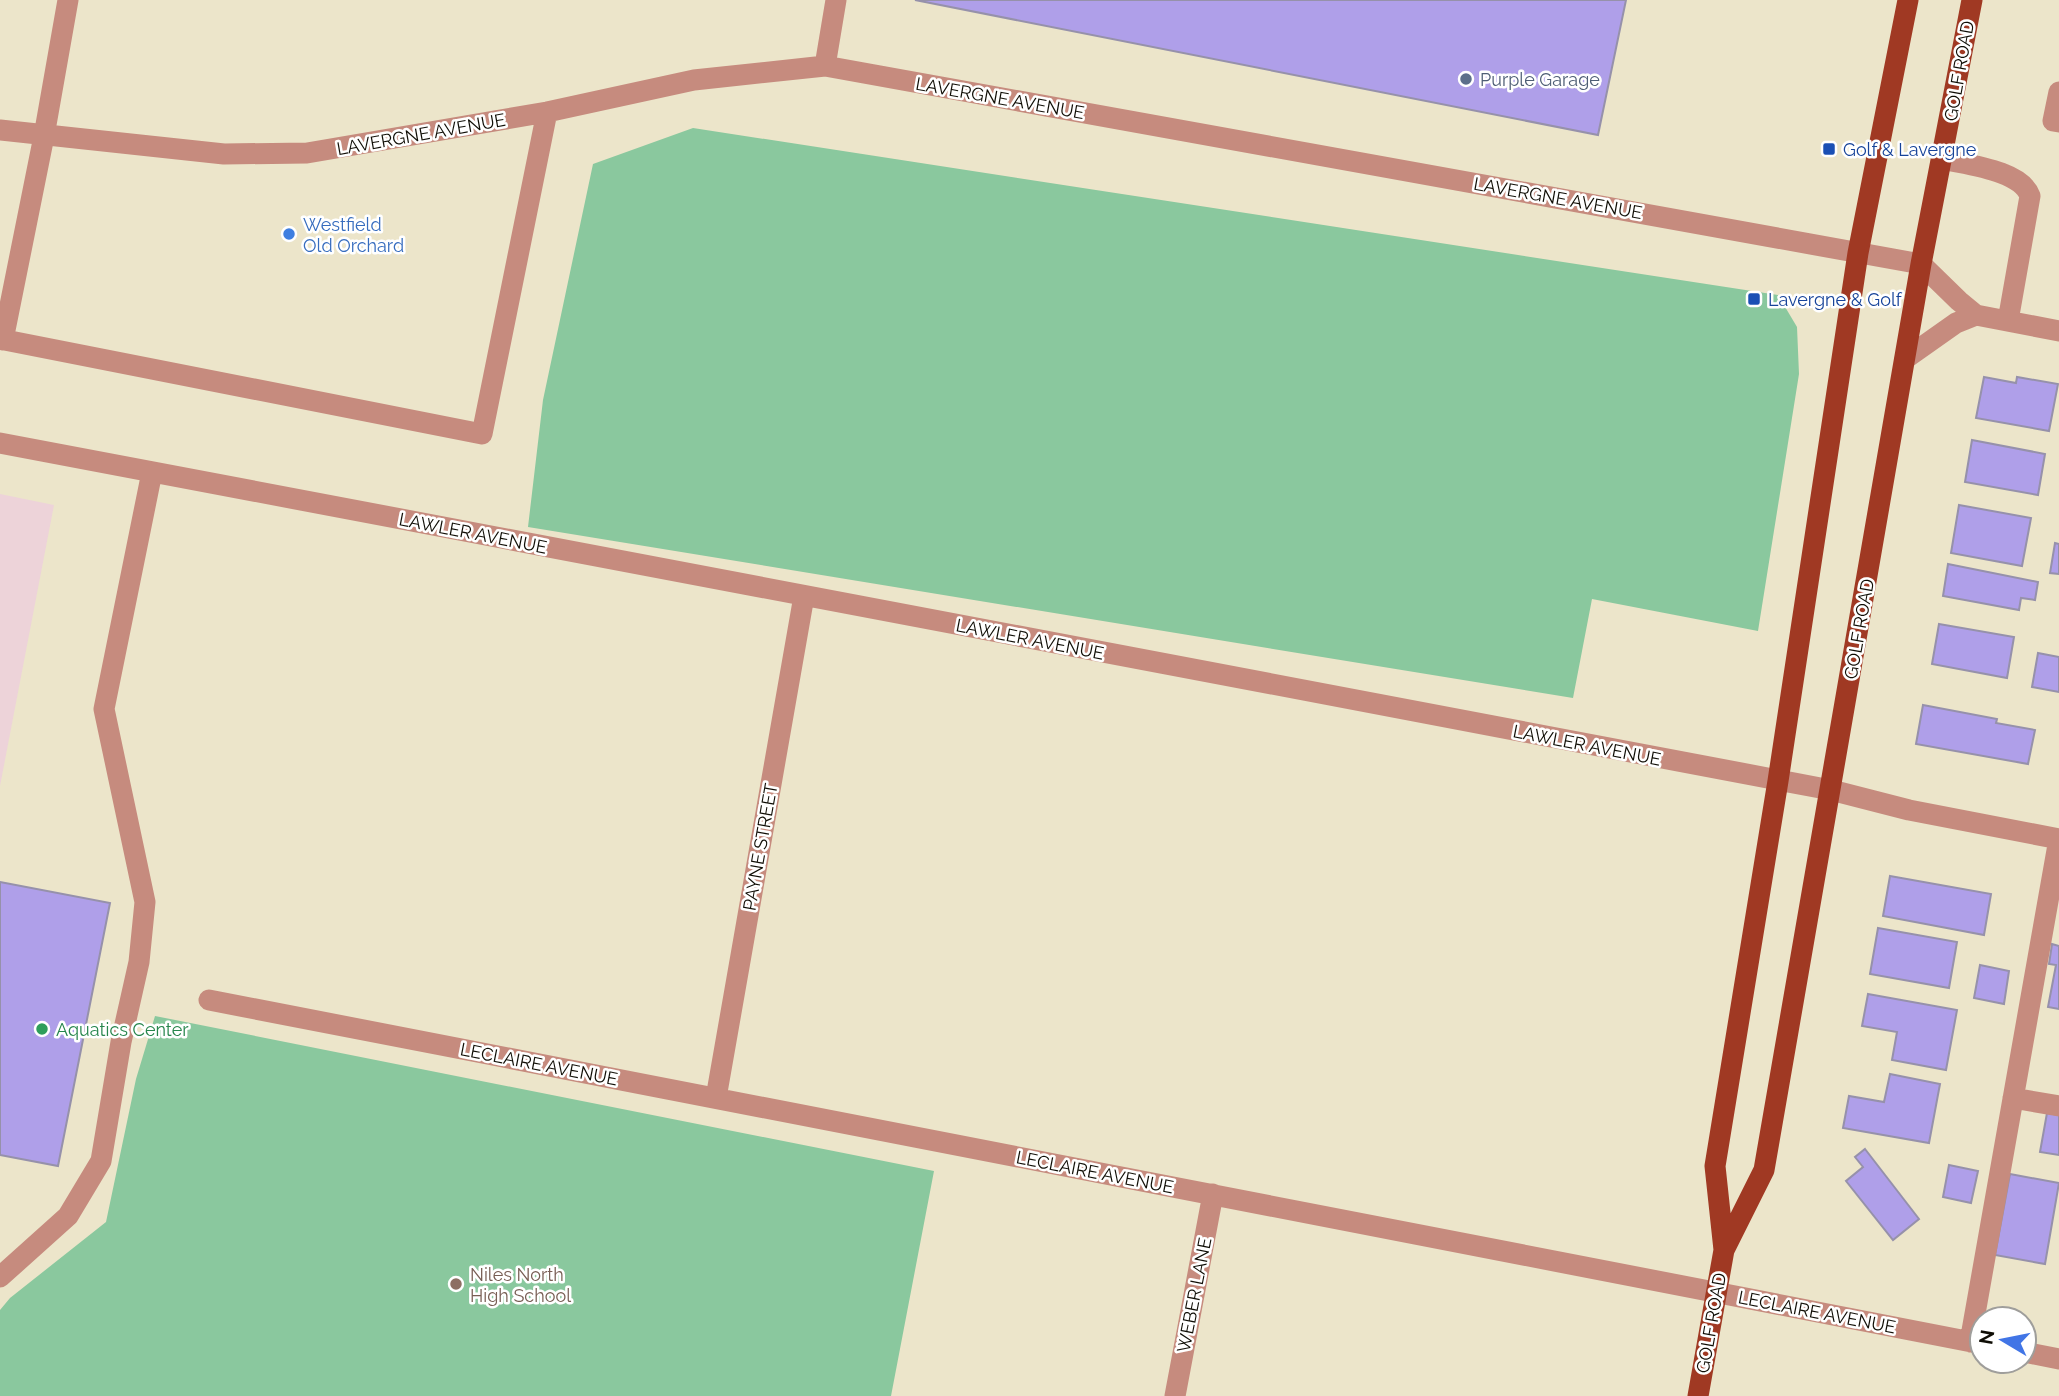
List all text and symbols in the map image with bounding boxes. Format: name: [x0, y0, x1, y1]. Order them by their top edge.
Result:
street label: GOLF ROAD: [1940, 19, 1978, 123]
place label: Purple Garage: [1480, 69, 1600, 90]
marker: Purple Garage: [1458, 71, 1474, 87]
street label: LAVERGNE AVENUE: [914, 73, 1086, 123]
street label: LAVERGNE AVENUE: [335, 109, 507, 159]
place label: Golf & Lavergne: [1843, 139, 1977, 160]
marker: Golf & Lavergne: [1821, 141, 1837, 157]
street label: LAVERGNE AVENUE: [1472, 173, 1644, 223]
place label: Westfield Old Orchard: [303, 214, 404, 256]
marker: Westfield Old Orchard: [281, 226, 297, 242]
place label: Lavergne & Golf: [1768, 289, 1903, 310]
marker: Lavergne & Golf: [1746, 291, 1762, 307]
street label: LAWLER AVENUE: [397, 508, 549, 558]
street label: GOLF ROAD: [1840, 577, 1878, 681]
street label: LAWLER AVENUE: [954, 614, 1106, 664]
street label: LAWLER AVENUE: [1511, 720, 1663, 770]
street label: PAYNE STREET: [738, 782, 782, 912]
place label: Aquatics Center: [56, 1019, 189, 1040]
marker: Aquatics Center: [34, 1021, 50, 1037]
street label: LECLAIRE AVENUE: [458, 1038, 620, 1090]
street label: LECLAIRE AVENUE: [1014, 1146, 1176, 1198]
street label: WEBER LANE: [1173, 1236, 1215, 1354]
place label: Niles North High School: [470, 1264, 571, 1306]
street label: GOLF ROAD: [1692, 1271, 1730, 1375]
marker: Niles North High School: [448, 1276, 464, 1292]
street label: LECLAIRE AVENUE: [1736, 1286, 1898, 1338]
north arrow: [1968, 1305, 2038, 1375]
text: N: [1974, 1328, 1998, 1346]

